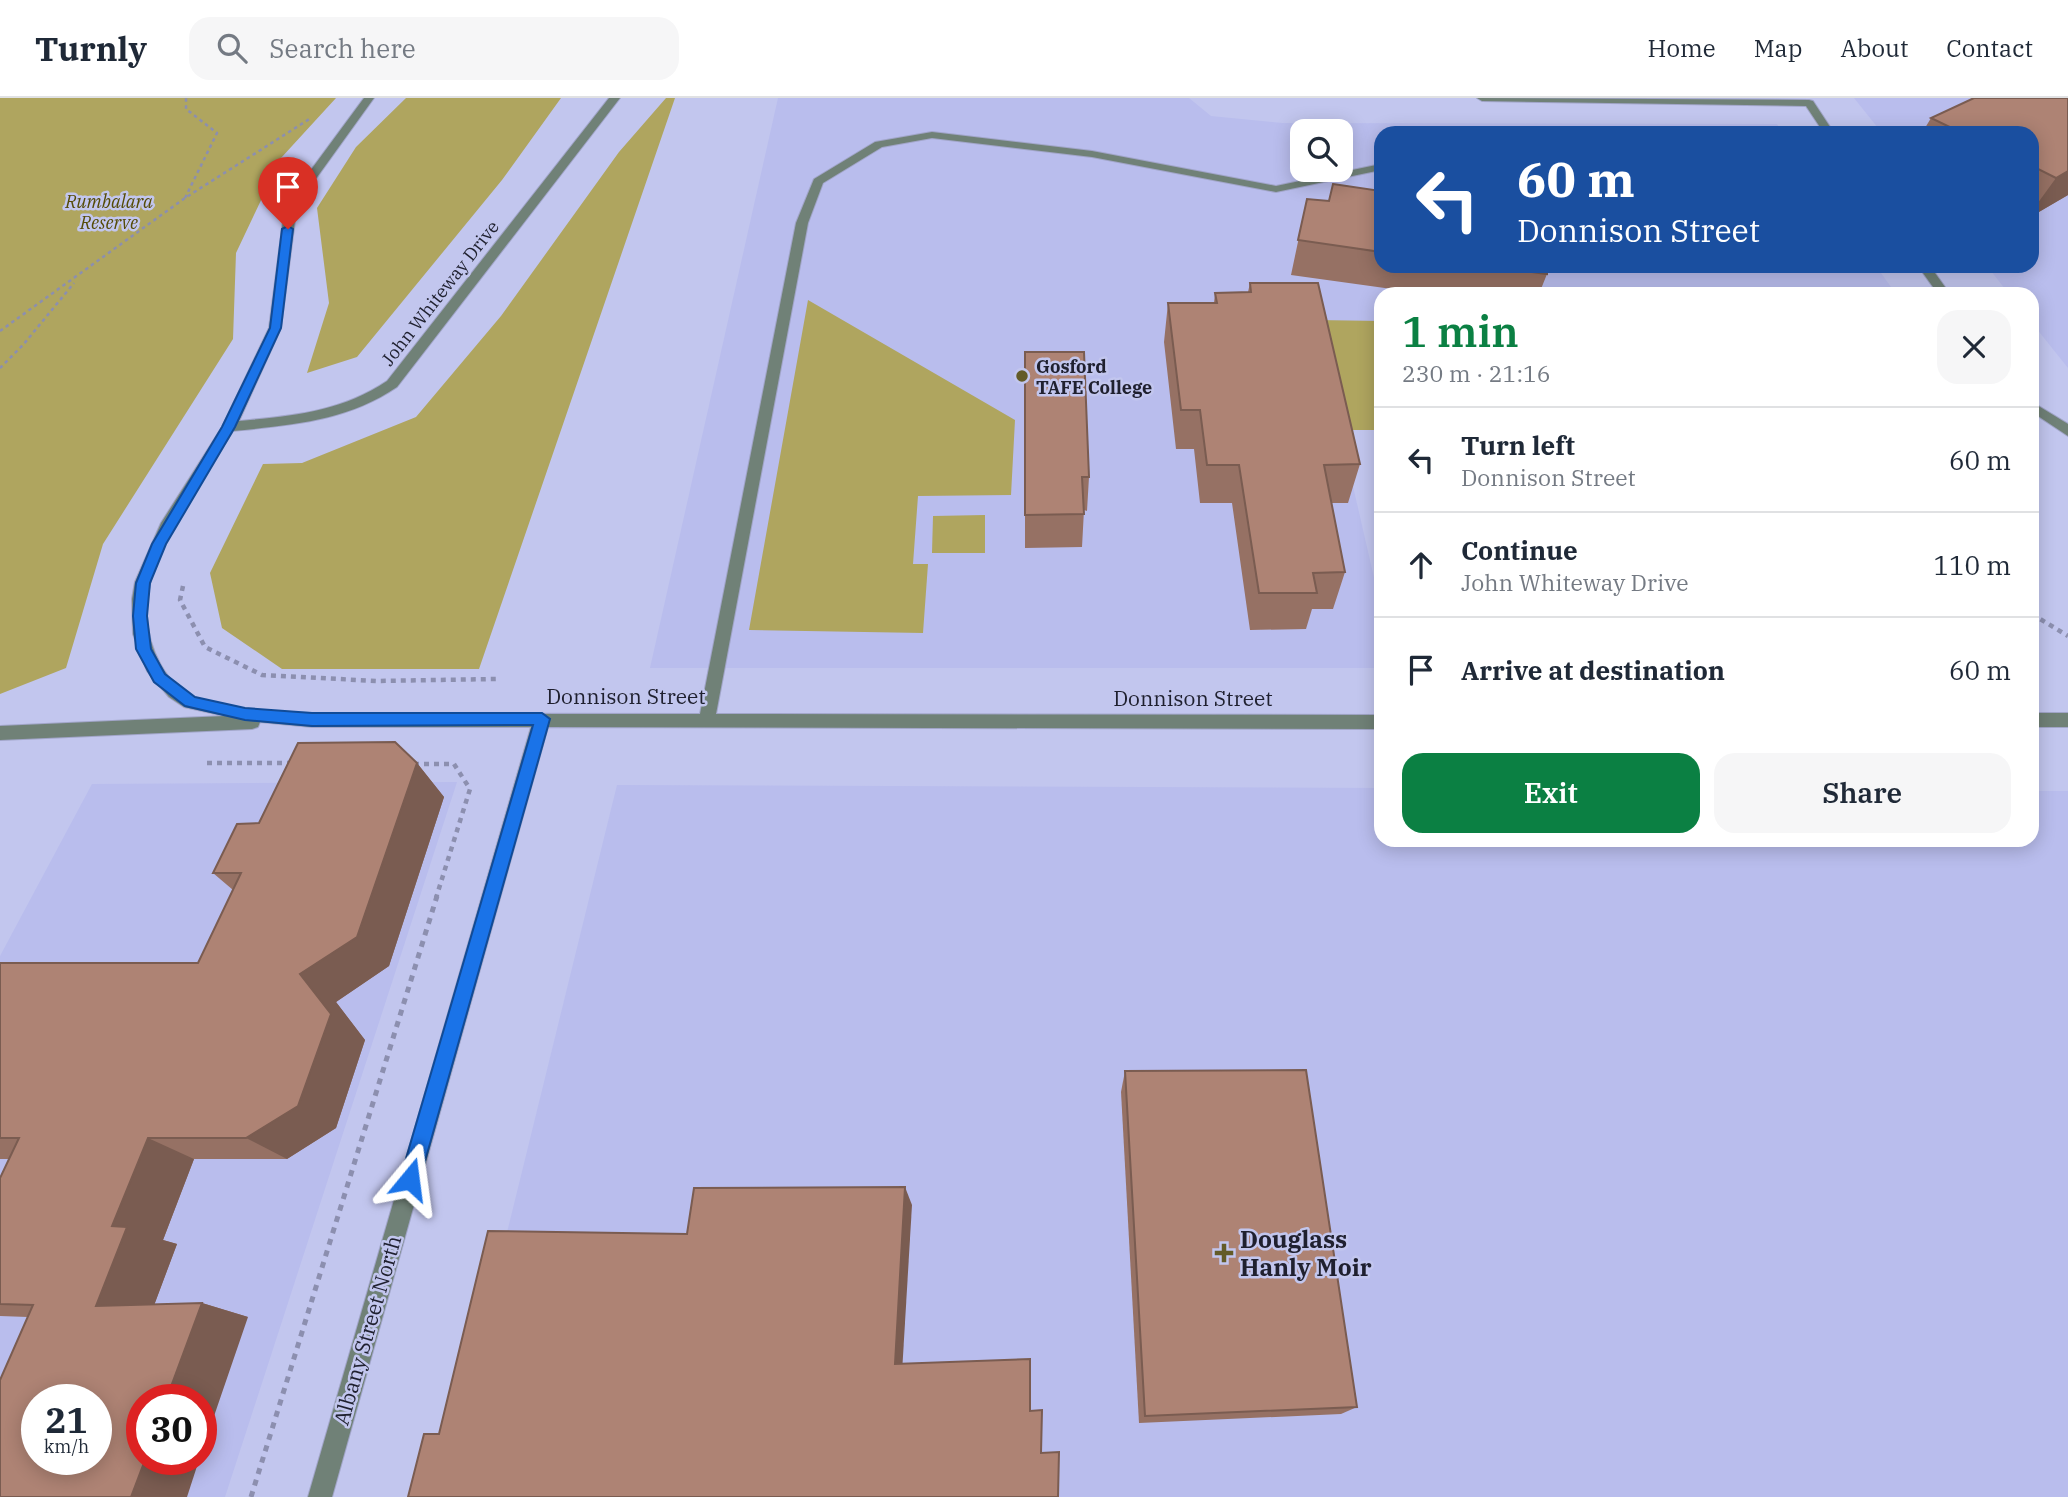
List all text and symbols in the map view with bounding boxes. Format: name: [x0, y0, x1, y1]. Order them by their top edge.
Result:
search box: [189, 17, 679, 80]
text: Turnly: [35, 27, 147, 70]
icon: search: [213, 29, 251, 67]
text: Search here: [269, 31, 416, 65]
text: Home: [1648, 32, 1716, 64]
text: Map: [1754, 32, 1802, 64]
text: About: [1840, 32, 1908, 64]
text: Contact: [1946, 32, 2033, 64]
map controls: [1290, 119, 1353, 182]
button: search: [1290, 119, 1353, 182]
text: 60 m: [1517, 147, 1635, 210]
icon: left: [1402, 154, 1493, 245]
pin: [258, 157, 318, 229]
icon: arrive: [269, 168, 307, 206]
park label: Rumbalara Reserve: [64, 190, 153, 234]
text: Donnison Street: [1517, 209, 1760, 251]
street label: John Whiteway Drive: [376, 216, 504, 370]
text: 1 min: [1402, 304, 1519, 359]
button: close: [1937, 310, 2011, 384]
place label: Gosford TAFE College: [1036, 355, 1152, 399]
text: 230 m · 21:16: [1402, 358, 1551, 388]
marker: Gosford TAFE College: [1014, 368, 1030, 384]
text: Turn left: [1461, 428, 1575, 462]
icon: left: [1402, 441, 1440, 479]
text: 60 m: [1949, 443, 2011, 477]
text: Donnison Street: [1461, 462, 1636, 492]
text: Continue: [1461, 533, 1578, 567]
icon: ahead: [1402, 546, 1440, 584]
text: 110 m: [1933, 548, 2011, 582]
text: John Whiteway Drive: [1461, 567, 1689, 597]
icon: arrive: [1402, 651, 1440, 689]
text: Arrive at destination: [1461, 653, 1725, 687]
text: 60 m: [1949, 653, 2011, 687]
street label: Donnison Street: [546, 682, 706, 710]
street label: Donnison Street: [1113, 684, 1273, 712]
button: Exit: [1402, 753, 1700, 833]
button: Share: [1714, 753, 2011, 833]
position arrow: [373, 1142, 447, 1216]
place label: Douglass Hanly Moir: [1240, 1223, 1372, 1283]
street label: Albany Street North: [327, 1232, 407, 1428]
marker: Douglass Hanly Moir: [1214, 1243, 1234, 1263]
speed limit sign: 30: [126, 1384, 217, 1475]
text: 21: [45, 1397, 88, 1443]
text: km/h: [44, 1435, 89, 1458]

